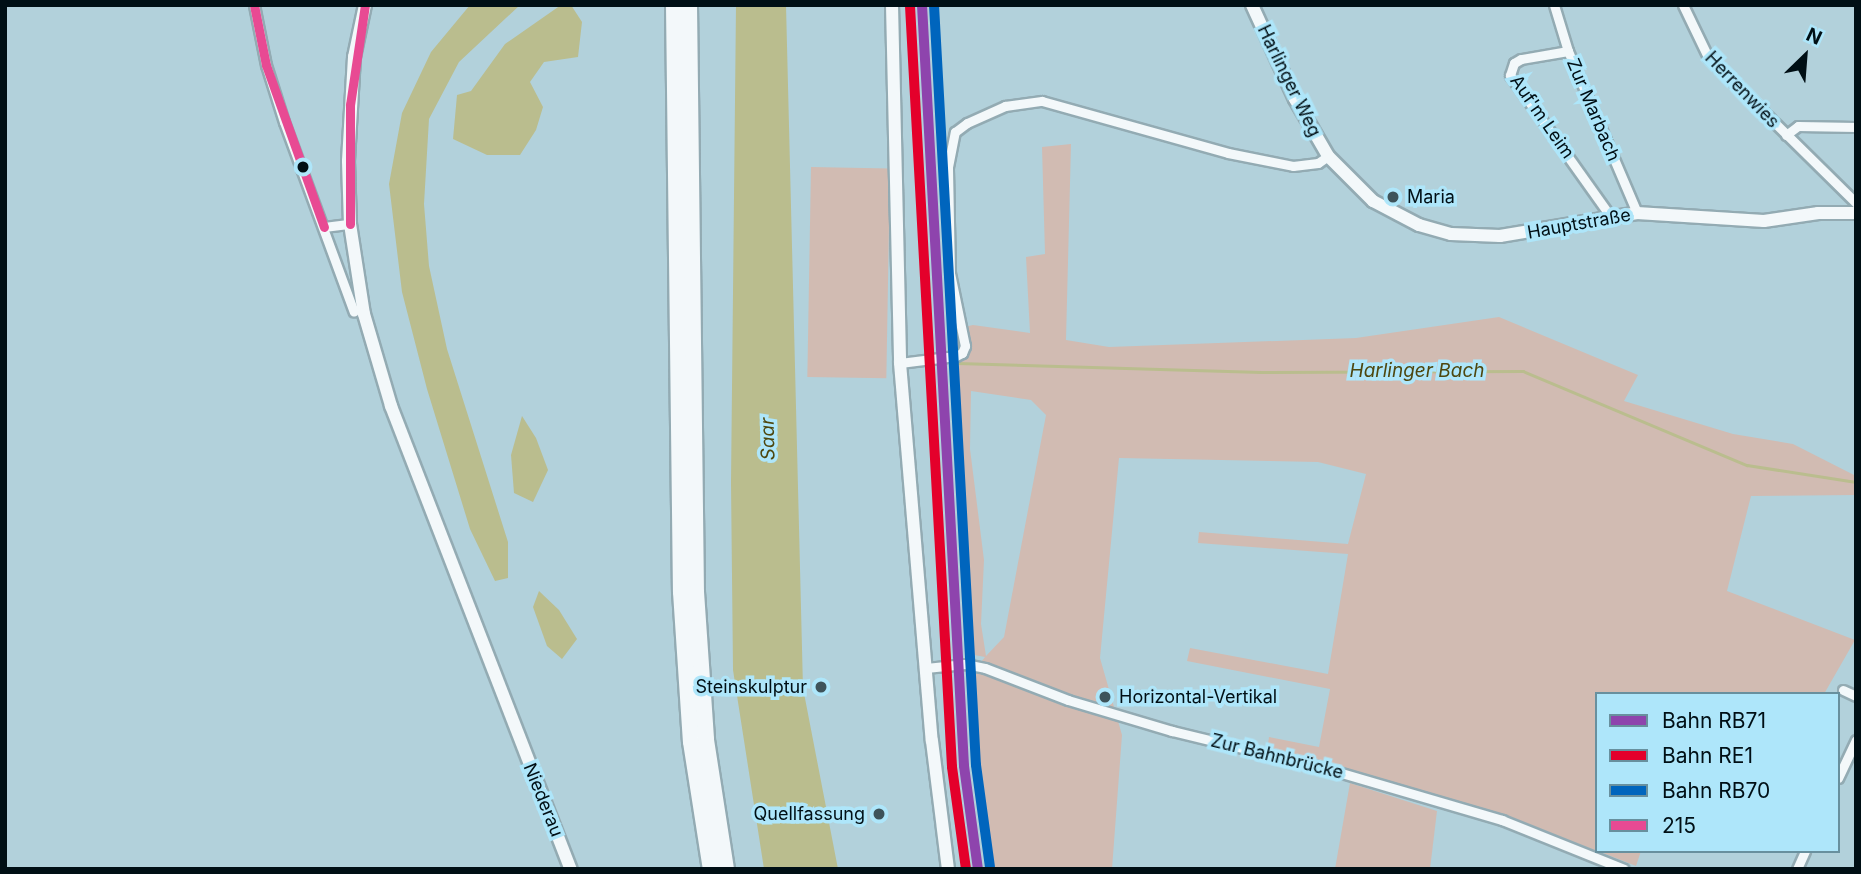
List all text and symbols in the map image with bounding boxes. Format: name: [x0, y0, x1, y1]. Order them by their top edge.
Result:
north arrow: [1770, 21, 1840, 91]
street label: Harlinger Weg: [1253, 22, 1325, 140]
text: N: [1803, 23, 1826, 50]
street label: Herrenwies: [1700, 47, 1784, 133]
street label: Zur Marbach: [1562, 55, 1624, 165]
street label: Auf'm Leim: [1505, 71, 1579, 163]
unlabelled marker: [296, 160, 310, 174]
place label: Maria: [1407, 186, 1455, 208]
marker: Maria: [1385, 189, 1401, 205]
street label: Hauptstraße: [1526, 204, 1632, 244]
water label: Harlinger Bach: [1350, 360, 1484, 382]
water label: Saar: [756, 417, 780, 461]
place label: Steinskulptur: [696, 676, 807, 698]
marker: Steinskulptur: [813, 679, 829, 695]
place label: Horizontal-Vertikal: [1119, 686, 1277, 708]
marker: Horizontal-Vertikal: [1097, 689, 1113, 705]
legend: [1595, 692, 1840, 853]
text: Bahn RB71: [1662, 708, 1766, 733]
street label: Zur Bahnbrücke: [1209, 730, 1345, 784]
text: Bahn RE1: [1662, 743, 1753, 768]
street label: Niederau: [518, 760, 568, 840]
text: Bahn RB70: [1662, 778, 1770, 803]
place label: Quellfassung: [754, 803, 865, 825]
marker: Quellfassung: [871, 806, 887, 822]
text: 215: [1662, 813, 1696, 838]

